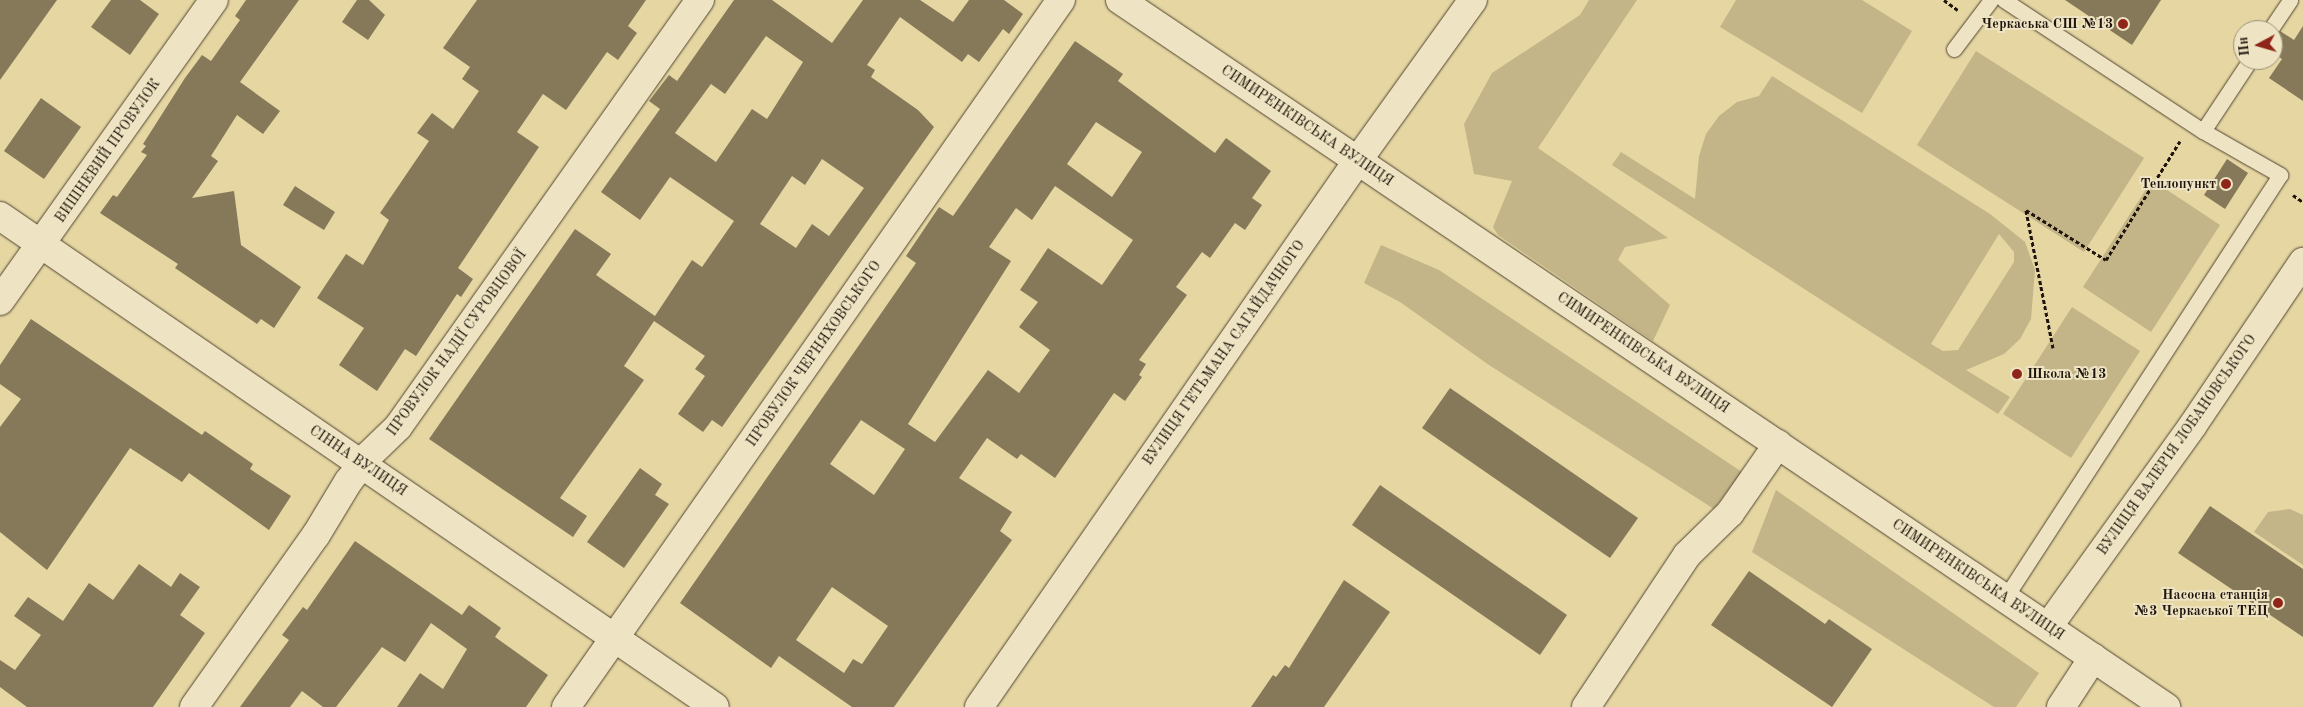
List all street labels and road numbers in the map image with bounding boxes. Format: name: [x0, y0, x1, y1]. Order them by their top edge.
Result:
street label: СИМИРЕНКІВСЬКА ВУЛИЦЯ: [1218, 62, 1396, 190]
street label: ВИШНЕВИЙ ПРОВУЛОК: [52, 76, 164, 226]
street label: ВУЛИЦЯ ГЕТЬМАНА САГАЙДАЧНОГО: [1140, 237, 1308, 469]
street label: ПРОВУЛОК НАДІЇ СУРОВЦОВОЇ: [384, 247, 530, 439]
street label: ПРОВУЛОК ЧЕРНЯХОВСЬКОГО: [743, 258, 885, 450]
street label: СИМИРЕНКІВСЬКА ВУЛИЦЯ: [1554, 289, 1732, 417]
street label: ВУЛИЦЯ ВАЛЕРІЯ ЛОБАНОВСЬКОГО: [2094, 332, 2260, 558]
street label: СІННА ВУЛИЦЯ: [306, 422, 410, 500]
street label: СИМИРЕНКІВСЬКА ВУЛИЦЯ: [1889, 516, 2067, 644]

